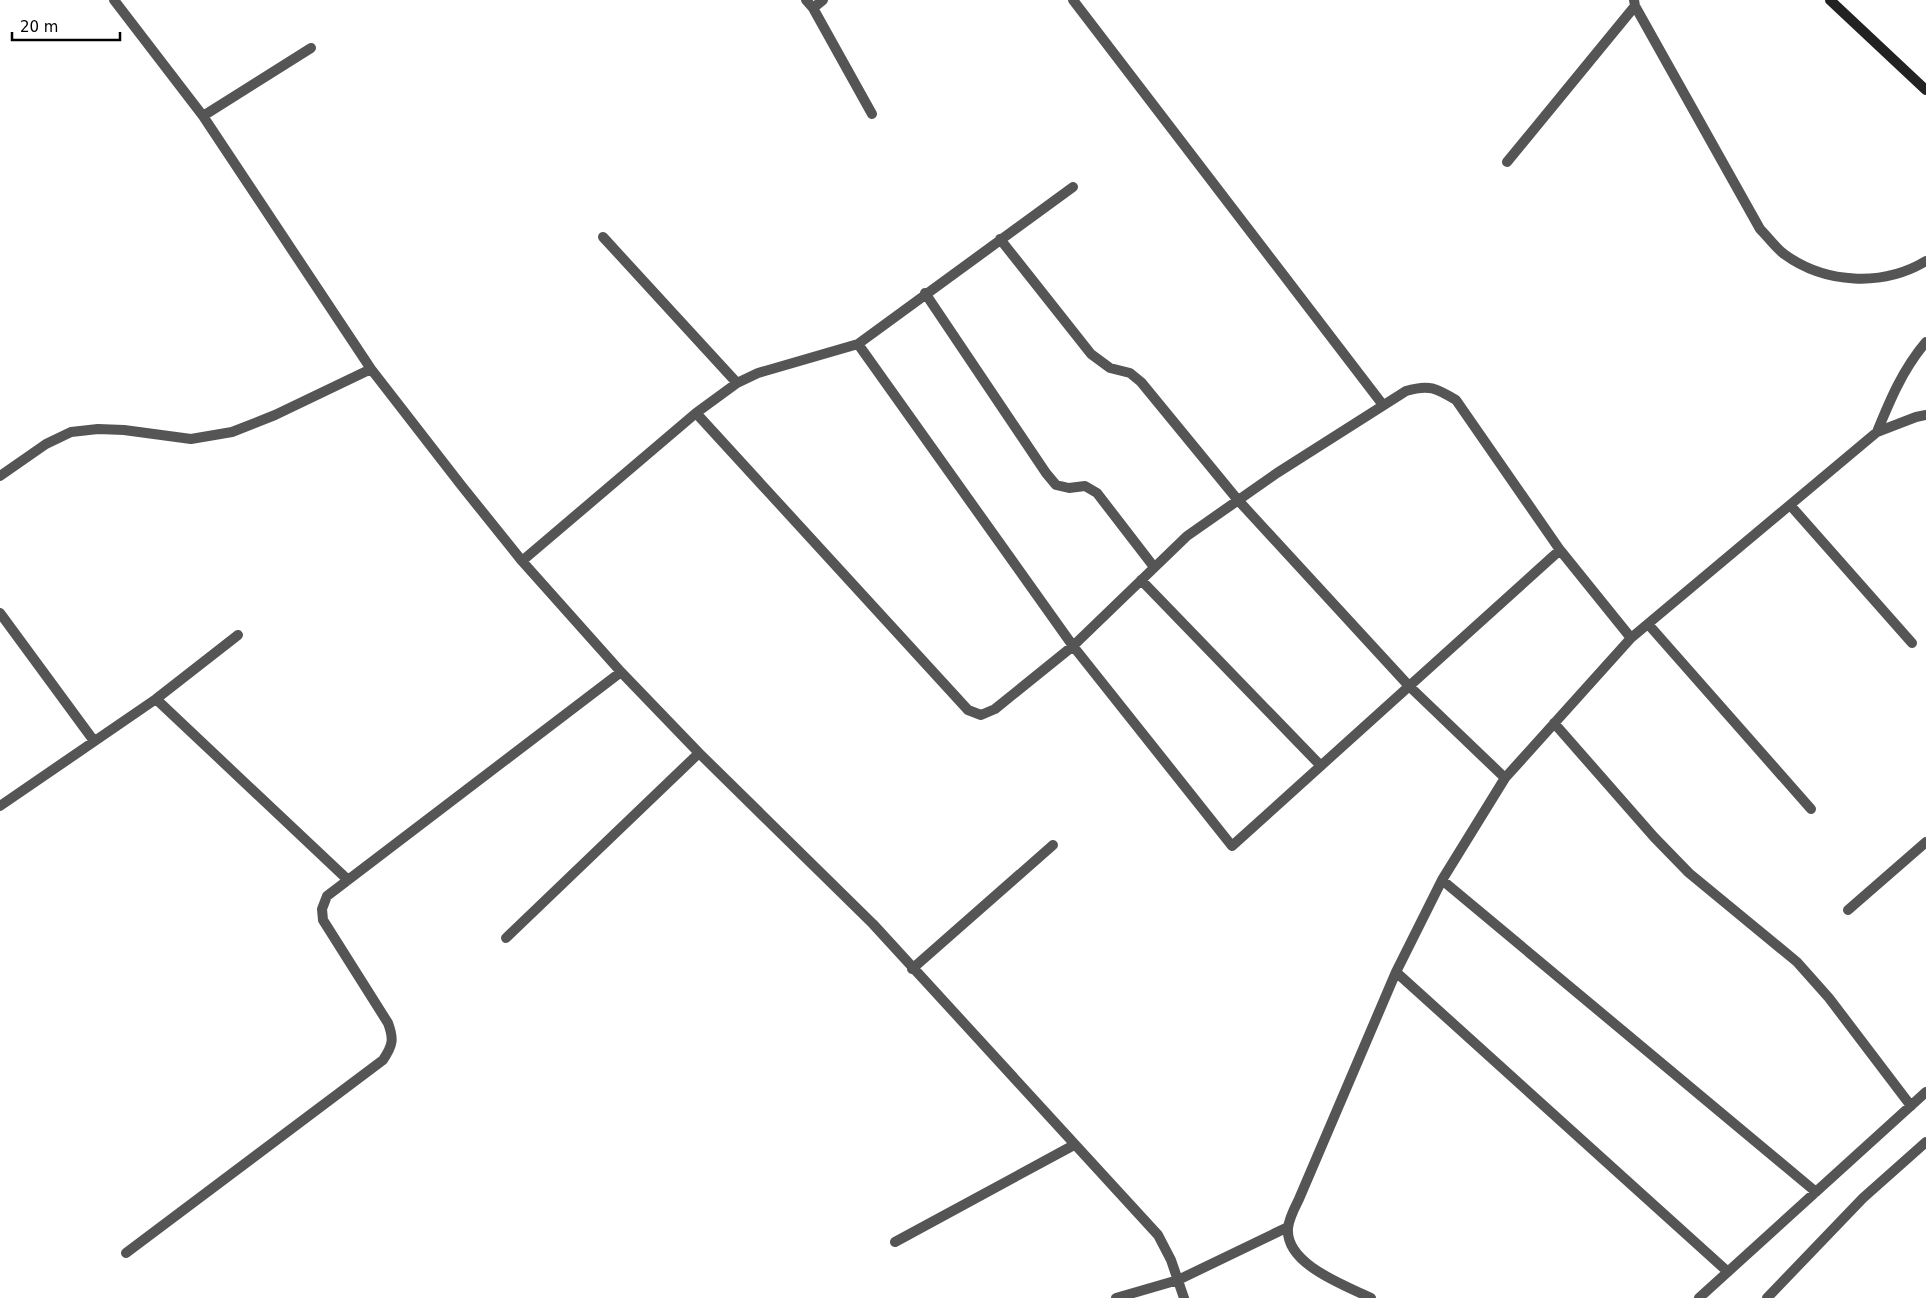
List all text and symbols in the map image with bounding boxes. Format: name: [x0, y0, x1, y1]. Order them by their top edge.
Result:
scale bar: [12, 10, 120, 42]
text: 20 m: [20, 18, 58, 36]

